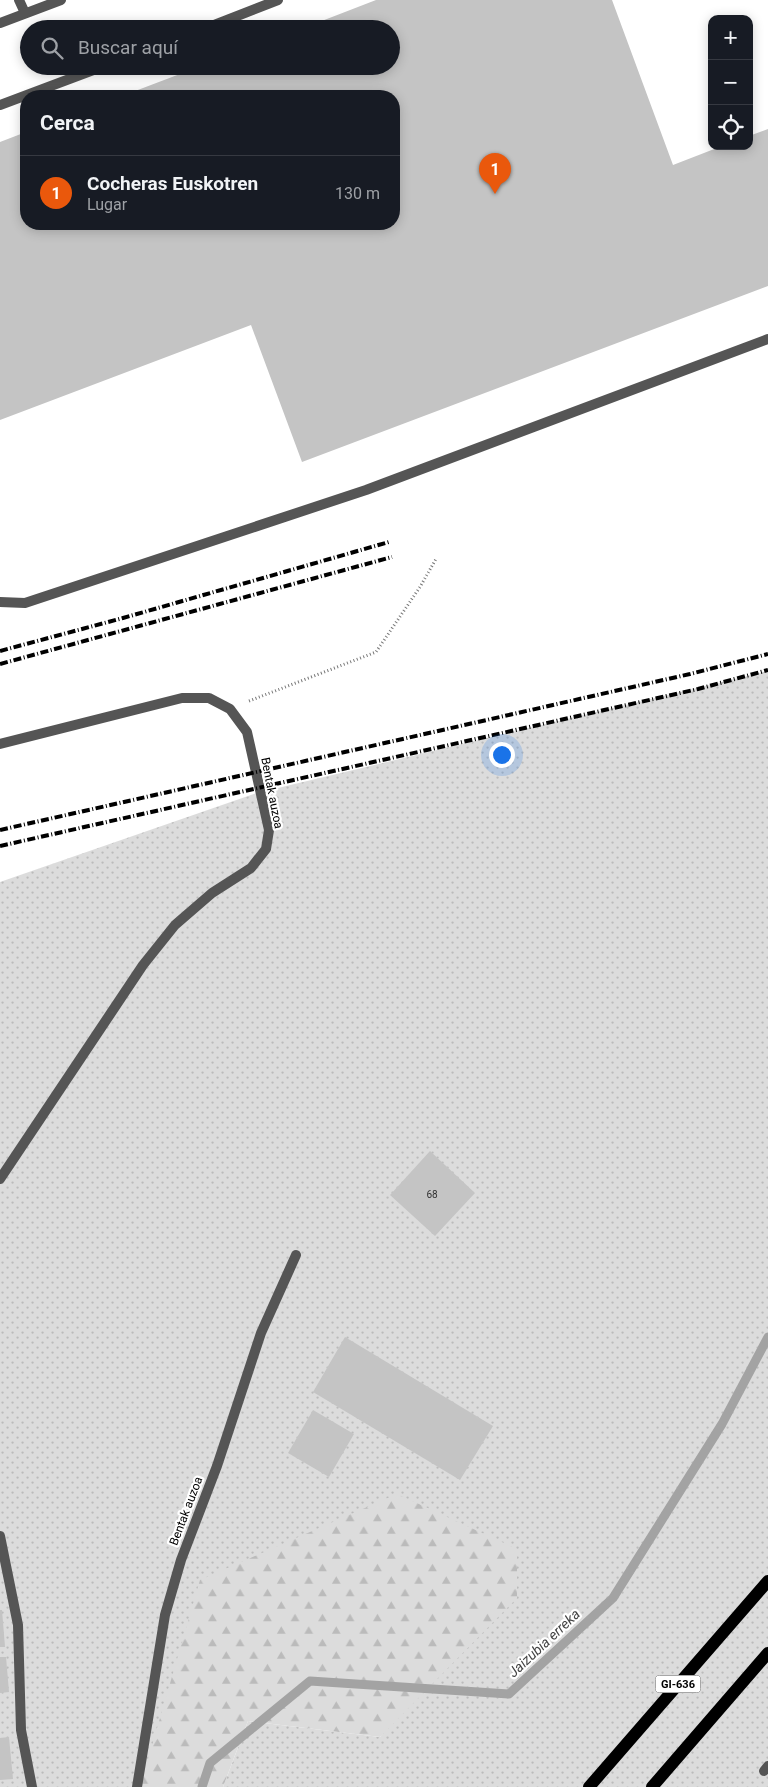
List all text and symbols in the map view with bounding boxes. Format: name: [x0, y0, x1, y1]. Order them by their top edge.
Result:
map controls: [708, 15, 753, 150]
button: +: [708, 15, 753, 60]
search box: [20, 20, 400, 75]
icon: search: [38, 34, 66, 62]
text: Buscar aquí: [78, 36, 178, 59]
button: −: [708, 60, 753, 105]
button: locate: [708, 105, 753, 150]
text: Cerca: [40, 111, 95, 135]
pin: 1: [479, 153, 511, 194]
text: Cocheras Euskotren: [87, 172, 258, 195]
text: 1: [51, 184, 61, 203]
text: 130 m: [335, 184, 380, 203]
text: Lugar: [87, 195, 127, 214]
your location: [489, 742, 515, 768]
street label: Bentak auzoa: [258, 756, 286, 830]
house number: 68: [426, 1189, 438, 1200]
street label: Bentak auzoa: [166, 1475, 206, 1547]
water label: Jaizubia erreka: [505, 1606, 583, 1680]
road number: GI-636: [656, 1676, 700, 1692]

